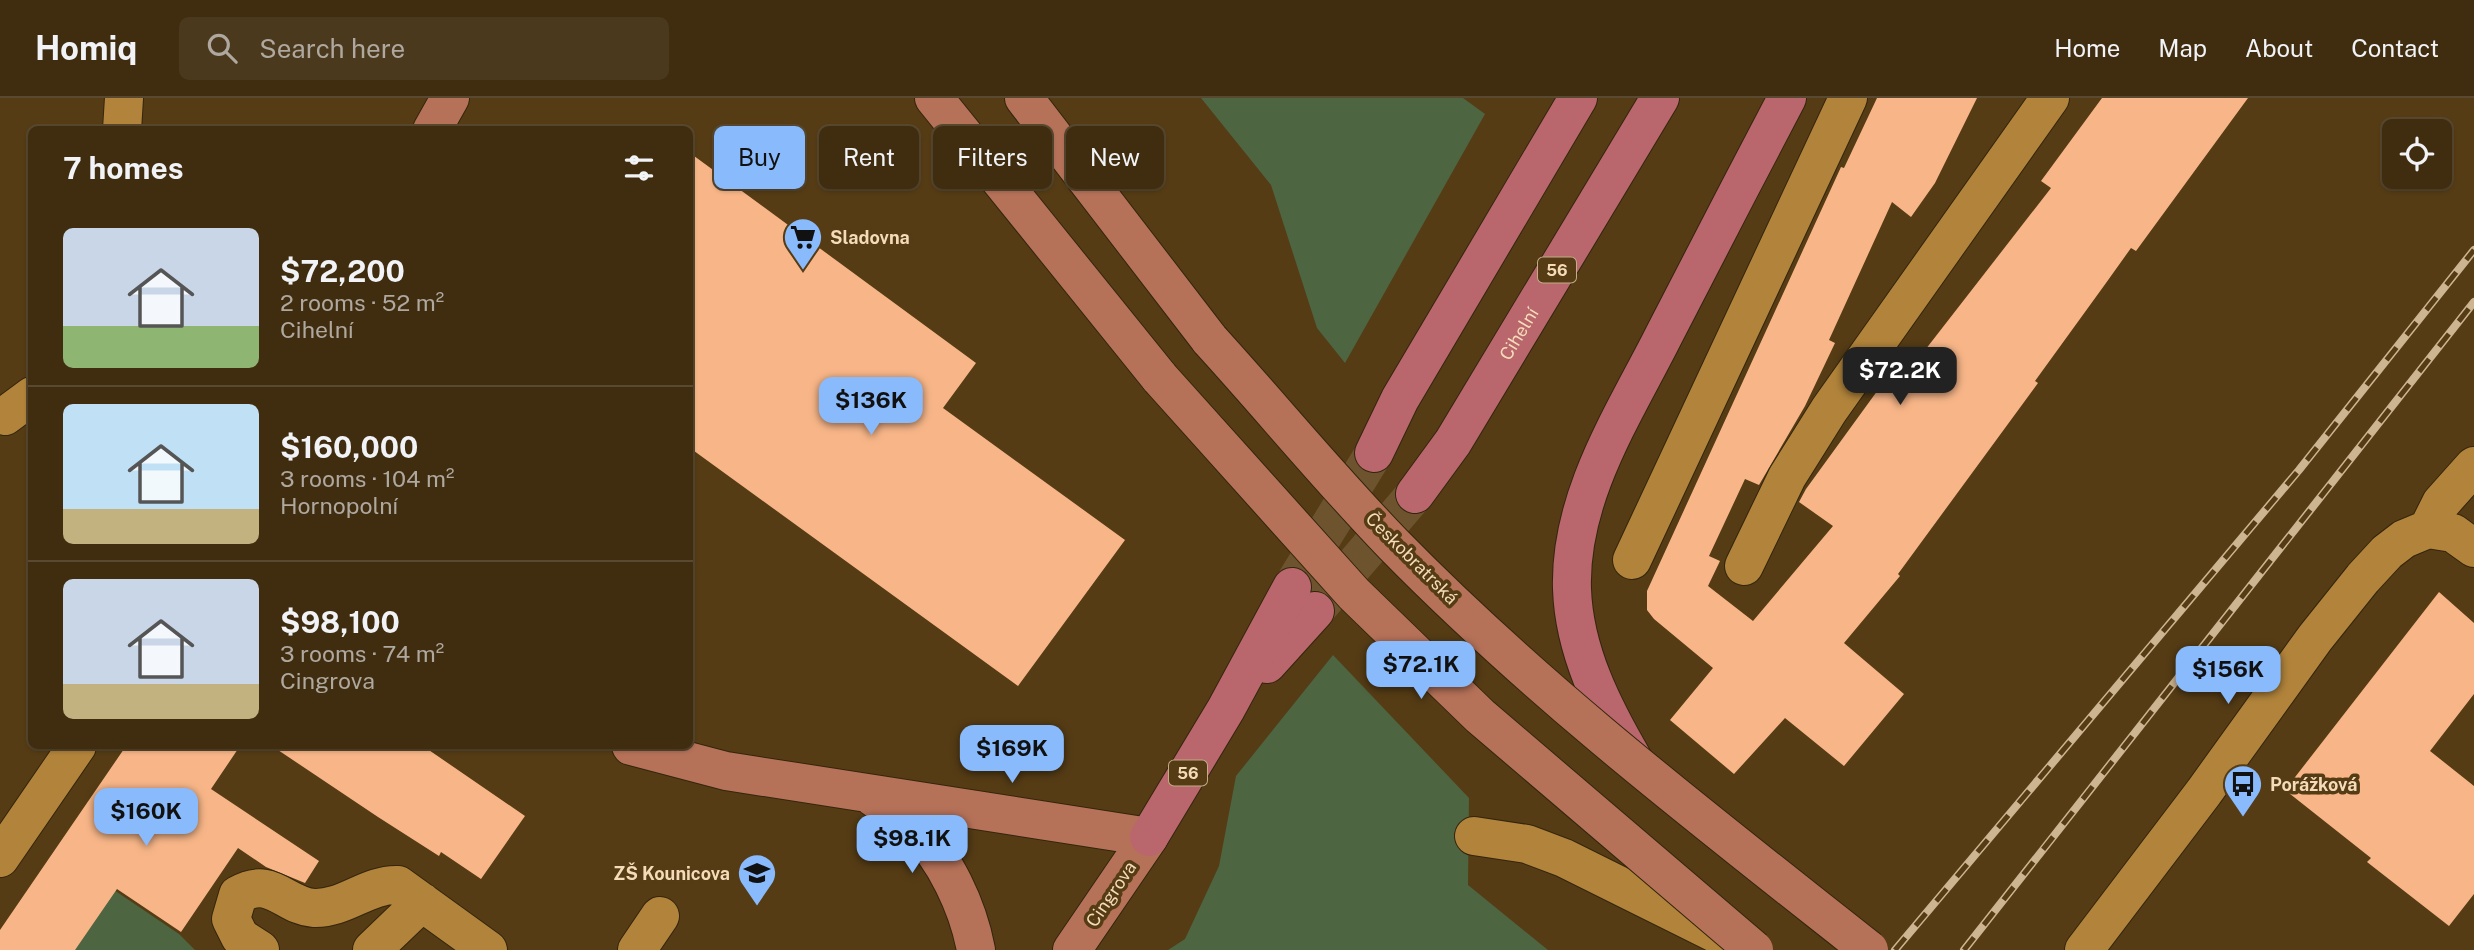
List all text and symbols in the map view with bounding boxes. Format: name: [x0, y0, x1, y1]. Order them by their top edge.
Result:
search box: [179, 17, 669, 80]
text: Homiq: [35, 29, 137, 67]
icon: search: [203, 29, 241, 67]
text: Search here: [259, 33, 405, 64]
text: Home: [2054, 34, 2120, 62]
text: Map: [2158, 34, 2207, 62]
text: About: [2245, 34, 2313, 62]
text: Contact: [2351, 34, 2439, 62]
map controls: [2382, 119, 2452, 189]
button: locate: [2382, 119, 2452, 189]
chip: Buy: [714, 126, 805, 189]
chip: Rent: [819, 126, 919, 189]
chip: Filters: [933, 126, 1052, 189]
chip: New: [1066, 126, 1164, 189]
icon: filters: [620, 149, 658, 187]
text: 7 homes: [63, 150, 184, 186]
supermarket icon: Sladovna: [782, 216, 824, 271]
place label: Sladovna: [830, 227, 910, 248]
text: $72,200: [280, 253, 405, 289]
icon: home: [119, 256, 203, 340]
road number: 56: [1538, 258, 1576, 282]
text: 2 rooms · 52 m²: [280, 289, 444, 316]
street label: Cihelní: [1494, 303, 1542, 364]
text: Cihelní: [280, 316, 354, 343]
pin: $72.2K: [1843, 348, 1957, 407]
text: $72.2K: [1859, 356, 1941, 383]
pin: $136K: [822, 378, 920, 437]
text: $136K: [835, 386, 907, 413]
text: $160,000: [280, 429, 418, 465]
icon: home: [119, 432, 203, 516]
text: 3 rooms · 104 m²: [280, 465, 454, 492]
text: Hornopolní: [280, 492, 398, 519]
street label: Českobratrská: [1362, 508, 1462, 608]
text: $98,100: [280, 604, 400, 640]
icon: home: [119, 607, 203, 691]
text: 3 rooms · 74 m²: [280, 640, 444, 667]
pin: $72.1K: [1364, 642, 1478, 701]
pin: $156K: [2179, 646, 2277, 706]
text: $72.1K: [1382, 650, 1460, 677]
text: $156K: [2192, 655, 2264, 682]
text: Cingrova: [280, 667, 375, 694]
pin: $169K: [963, 726, 1061, 785]
text: $169K: [976, 734, 1048, 761]
road number: 56: [1169, 760, 1207, 786]
bus stop icon: Porážková: [2222, 763, 2264, 818]
place label: Porážková: [2270, 774, 2357, 795]
pin: $160K: [97, 788, 195, 848]
text: $160K: [110, 797, 182, 824]
pin: $98.1K: [855, 816, 969, 875]
text: $98.1K: [873, 824, 951, 851]
school or university icon: ZŠ Kounicova: [736, 852, 778, 907]
street label: Cingrova: [1082, 857, 1140, 931]
place label: ZŠ Kounicova: [613, 862, 730, 884]

